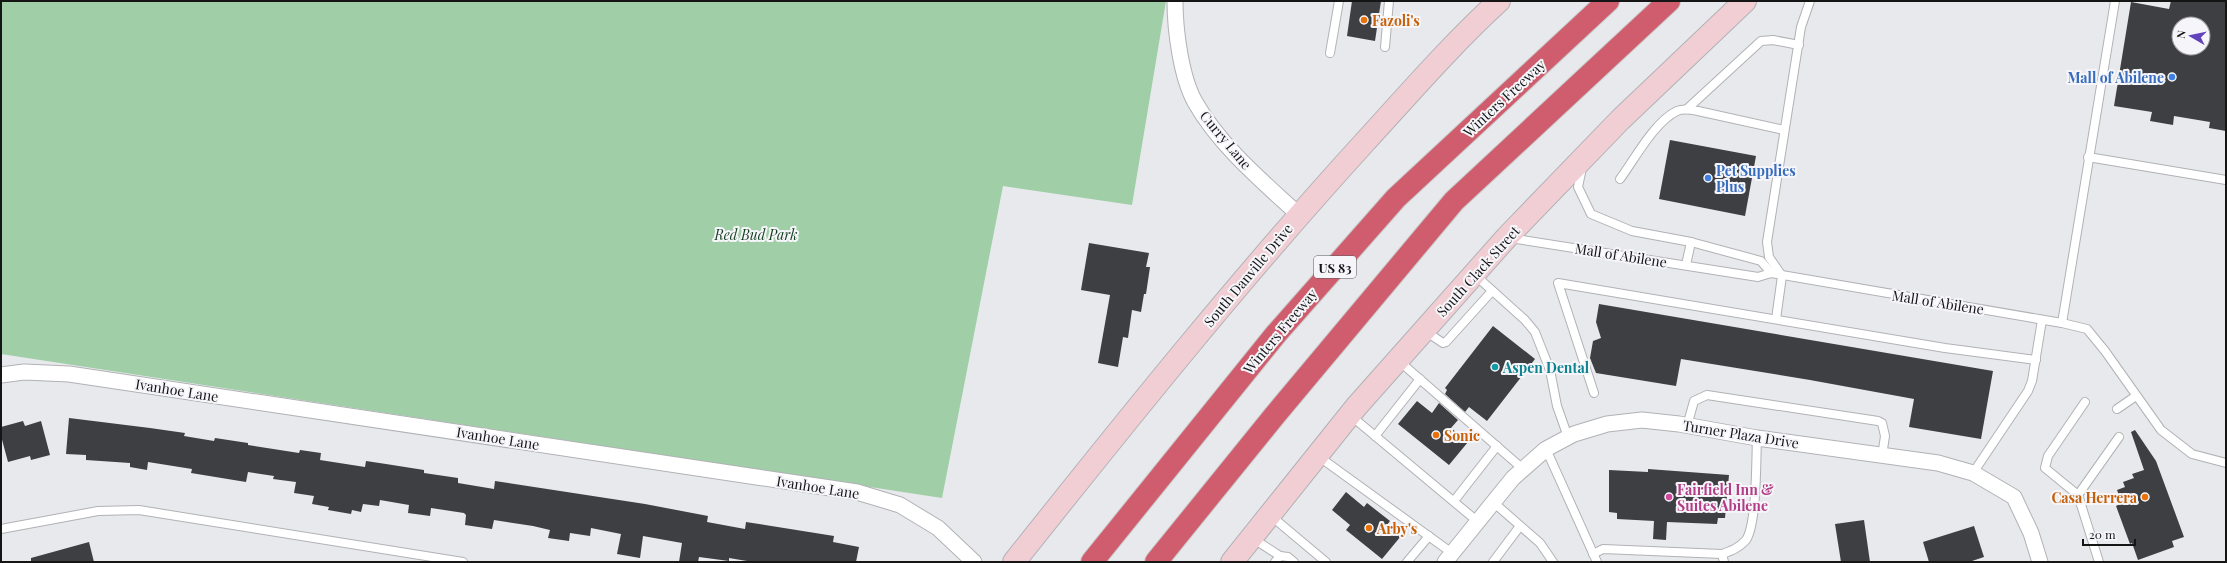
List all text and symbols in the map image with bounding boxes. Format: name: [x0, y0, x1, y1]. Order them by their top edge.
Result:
place label: Fazoli's: [1372, 11, 1420, 30]
marker: Fazoli's: [1359, 15, 1369, 25]
north arrow: [2171, 16, 2211, 56]
text: N: [2173, 29, 2189, 39]
street label: Winters Freeway: [1458, 55, 1549, 142]
place label: Mall of Abilene: [2067, 68, 2164, 87]
marker: Mall of Abilene: [2167, 72, 2177, 82]
street label: Curry Lane: [1196, 107, 1256, 173]
place label: Pet Supplies Plus: [1716, 161, 1796, 196]
marker: Pet Supplies Plus: [1703, 173, 1713, 183]
street label: South Danville Drive: [1199, 220, 1297, 330]
street label: South Clack Street: [1432, 221, 1525, 320]
park label: Red Bud Park: [714, 225, 797, 244]
street label: Mall of Abilene: [1574, 238, 1668, 272]
road number: US 83: [1314, 256, 1356, 278]
street label: Winters Freeway: [1238, 284, 1321, 378]
street label: Mall of Abilene: [1891, 285, 1985, 319]
place label: Aspen Dental: [1502, 358, 1590, 377]
marker: Aspen Dental: [1490, 362, 1500, 372]
street label: Ivanhoe Lane: [134, 374, 220, 406]
street label: Turner Plaza Drive: [1682, 415, 1800, 453]
street label: Ivanhoe Lane: [455, 422, 541, 454]
place label: Sonic: [1444, 426, 1480, 445]
marker: Sonic: [1431, 430, 1441, 440]
street label: Ivanhoe Lane: [775, 471, 861, 503]
place label: Fairfield Inn & Suites Abilene: [1677, 480, 1774, 515]
place label: Casa Herrera: [2051, 488, 2138, 507]
marker: Fairfield Inn & Suites Abilene: [1664, 492, 1674, 502]
marker: Casa Herrera: [2140, 492, 2150, 502]
place label: Arby's: [1376, 519, 1417, 538]
scale bar: [2083, 521, 2135, 547]
marker: Arby's: [1364, 523, 1374, 533]
text: 20 m: [2089, 526, 2116, 542]

